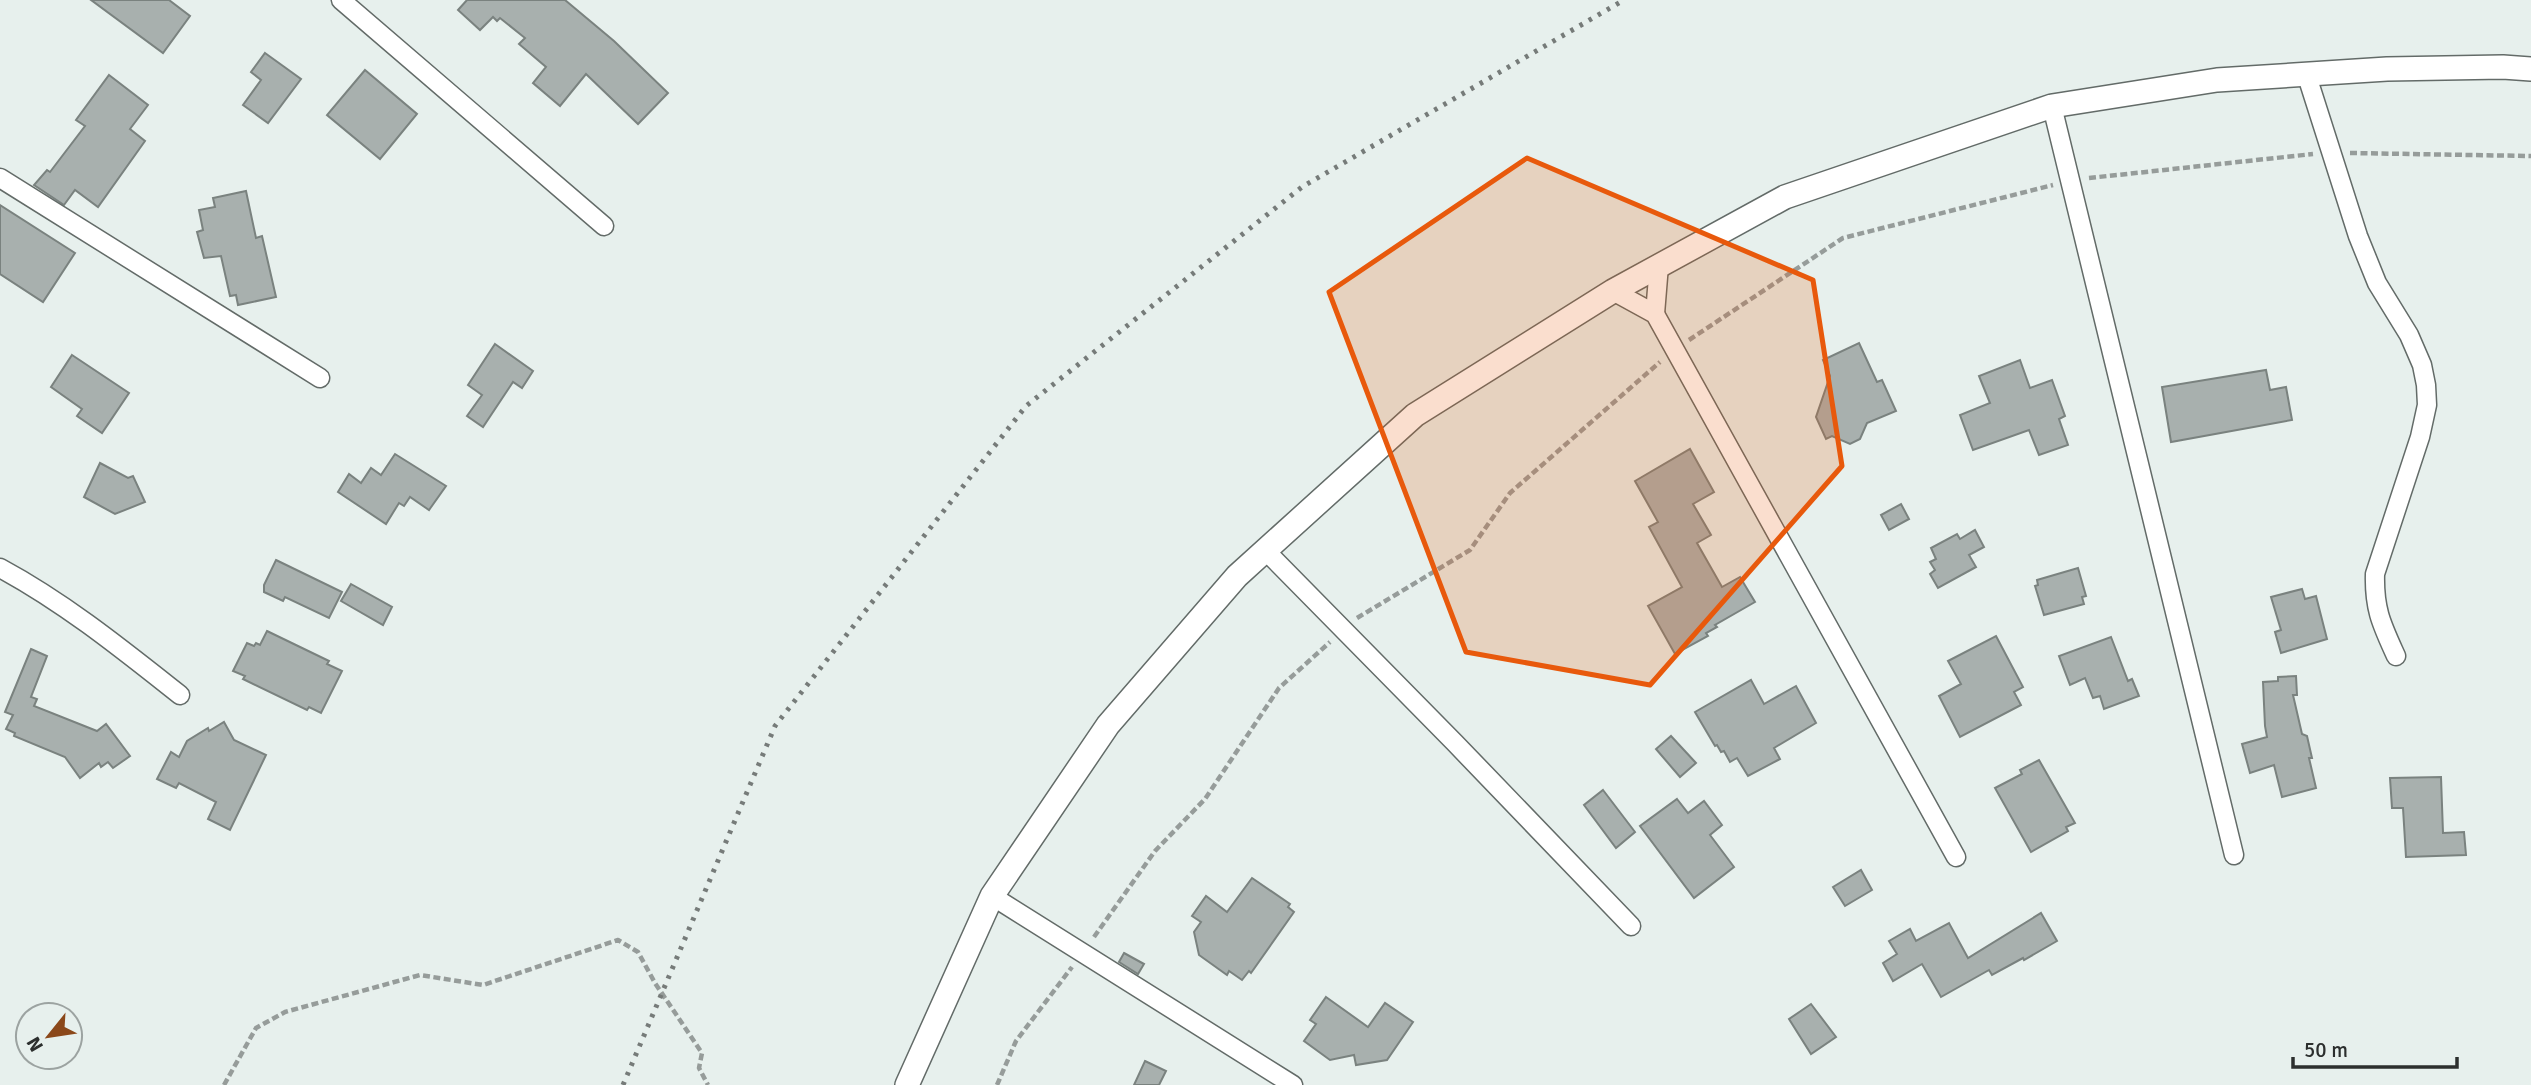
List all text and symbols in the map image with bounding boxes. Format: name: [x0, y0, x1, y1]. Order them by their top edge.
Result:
north arrow: [14, 1001, 84, 1071]
scale bar: [2293, 1026, 2458, 1070]
text: N: [21, 1032, 49, 1056]
text: 50 m: [2304, 1037, 2348, 1063]

